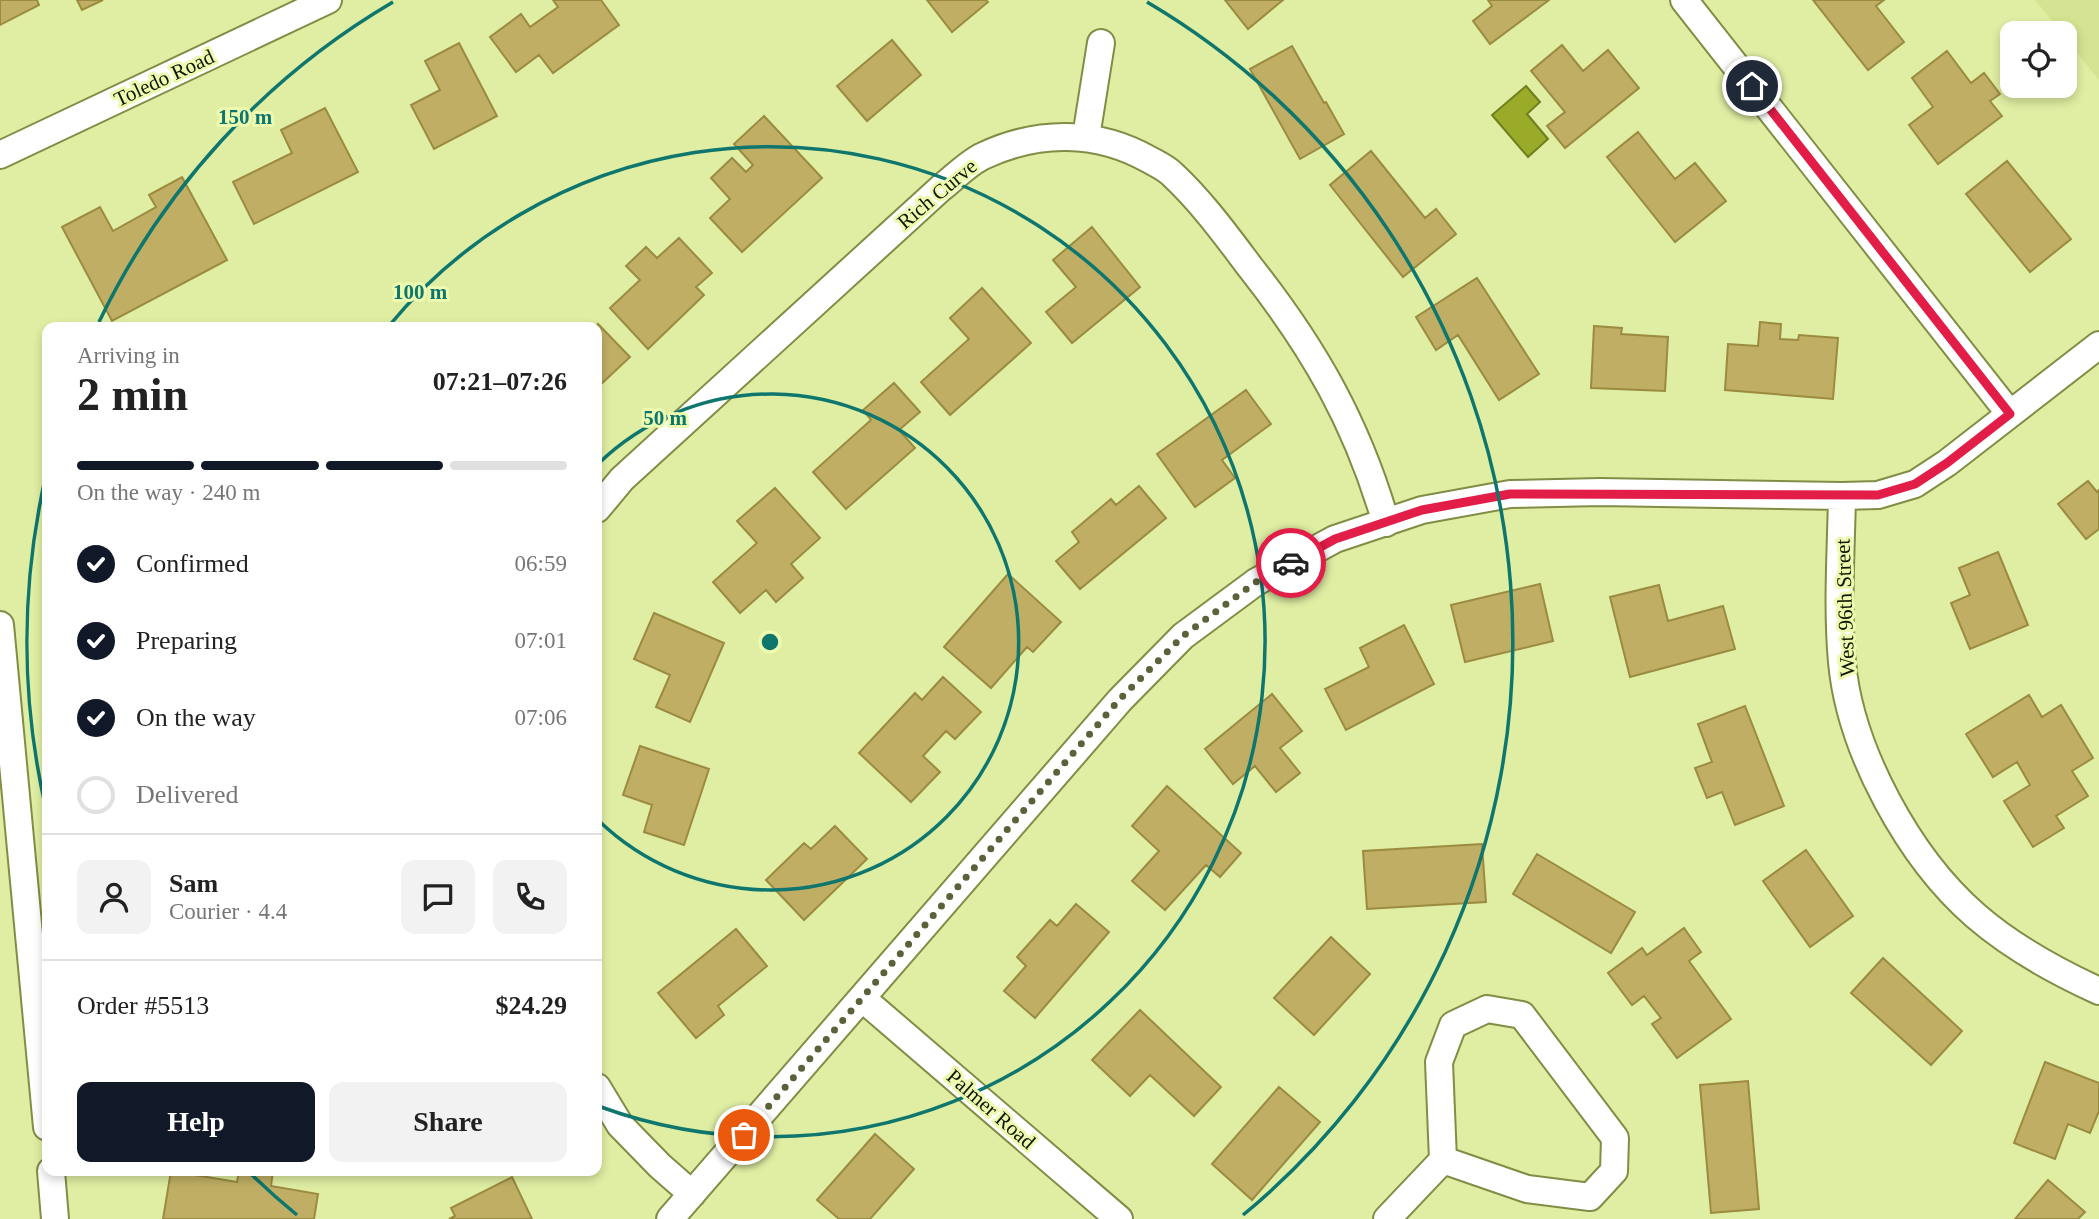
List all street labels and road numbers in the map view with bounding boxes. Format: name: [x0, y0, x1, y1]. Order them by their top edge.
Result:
street label: Toledo Road: [110, 44, 218, 112]
street label: Rich Curve: [892, 154, 982, 234]
street label: West 96th Street: [1831, 538, 1859, 678]
street label: Palmer Road: [942, 1064, 1040, 1154]

